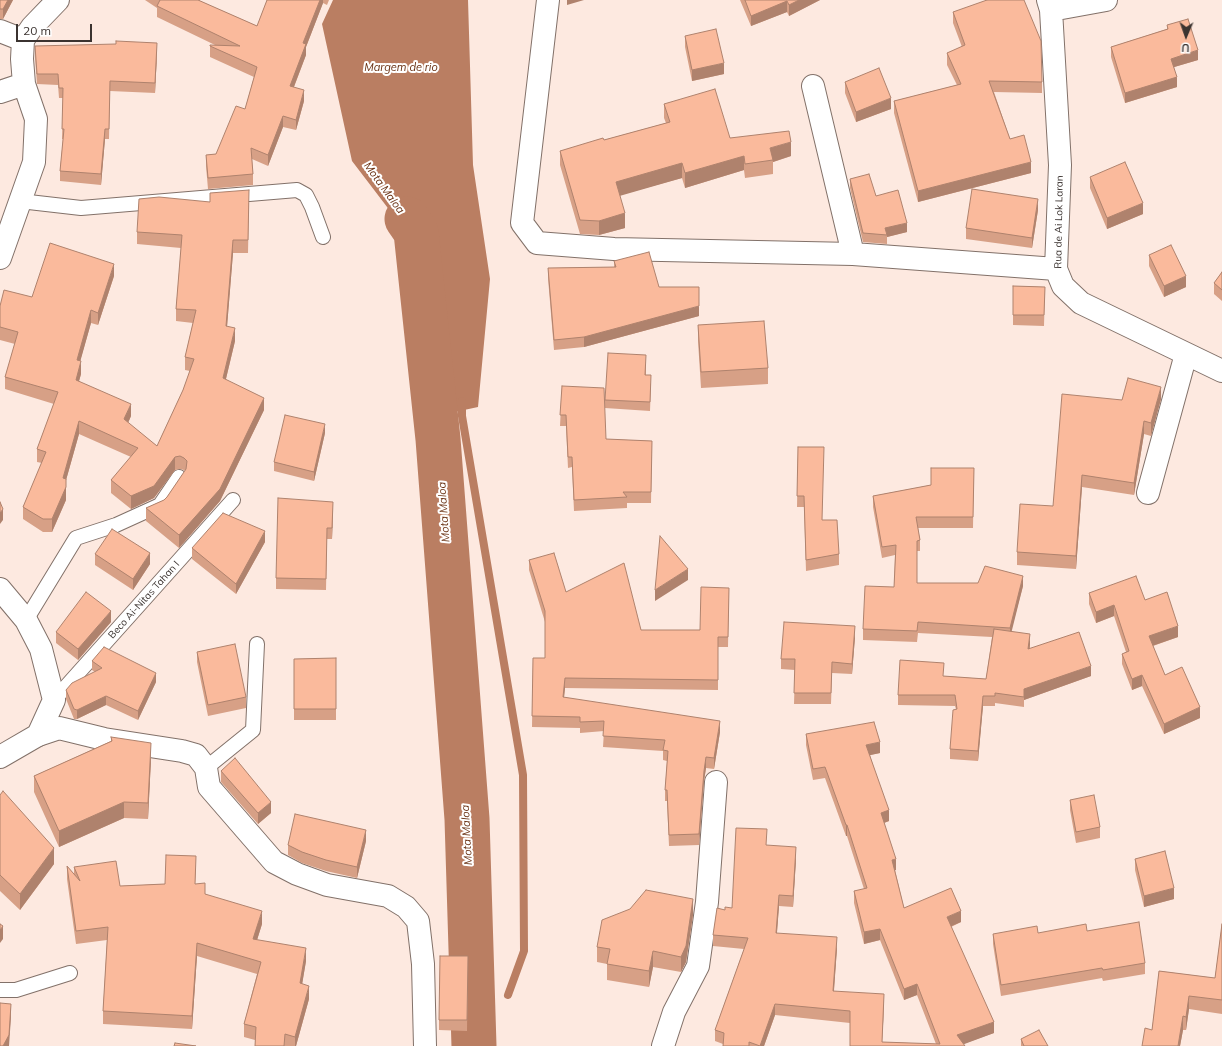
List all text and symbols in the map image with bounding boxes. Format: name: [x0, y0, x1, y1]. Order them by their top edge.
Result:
scale bar: [18, 16, 94, 42]
north arrow: [1166, 16, 1206, 56]
text: 20 m: [23, 23, 51, 38]
text: U: [1181, 41, 1190, 55]
water label: Margem de rio: [364, 61, 438, 75]
water label: Mota Maloa: [361, 160, 407, 216]
street label: Rua de Ai Lok Laran: [1052, 175, 1066, 269]
water label: Mota Maloa: [435, 481, 453, 543]
street label: Beco Ai-Nitas Tahan I: [106, 559, 182, 641]
water label: Mota Maloa: [459, 804, 475, 866]

